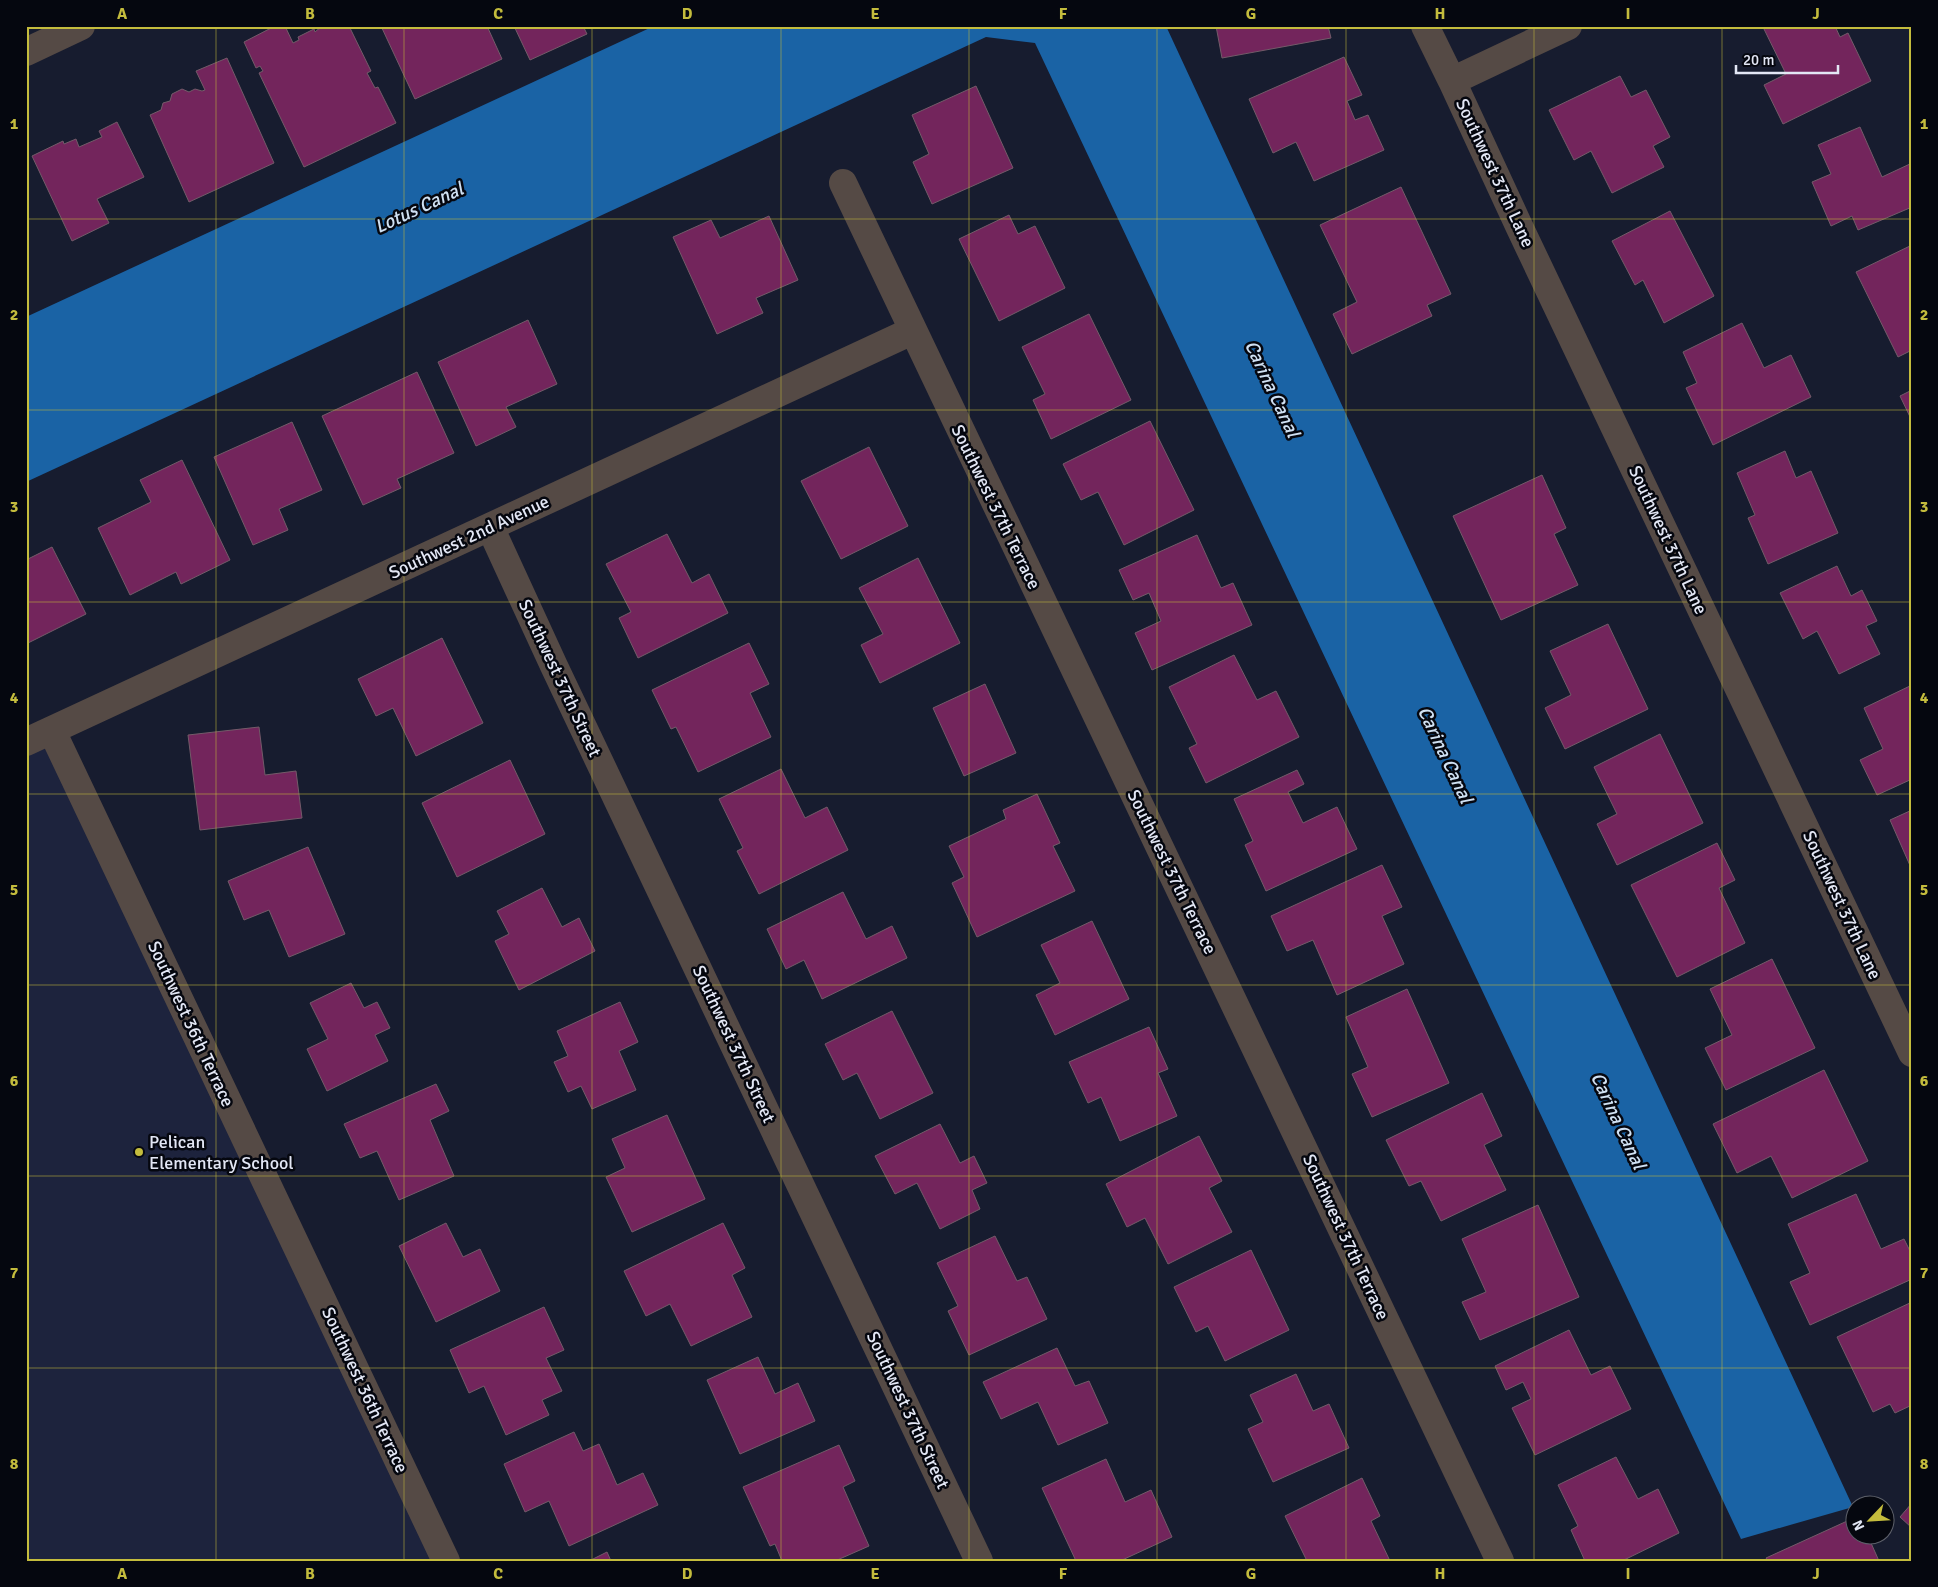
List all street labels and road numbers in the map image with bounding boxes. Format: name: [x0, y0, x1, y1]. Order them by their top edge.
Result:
street label: Southwest 37th Lane: [1451, 95, 1539, 251]
street label: Southwest 37th Terrace: [947, 421, 1045, 593]
street label: Southwest 37th Lane: [1624, 462, 1712, 618]
street label: Southwest 2nd Avenue: [385, 490, 553, 584]
street label: Southwest 37th Street: [514, 596, 606, 760]
street label: Southwest 37th Terrace: [1123, 786, 1221, 958]
street label: Southwest 37th Lane: [1798, 827, 1886, 983]
street label: Southwest 36th Terrace: [143, 938, 239, 1110]
street label: Southwest 37th Street: [688, 962, 780, 1126]
street label: Southwest 37th Terrace: [1298, 1151, 1394, 1323]
street label: Southwest 36th Terrace: [317, 1304, 413, 1476]
street label: Southwest 37th Street: [862, 1328, 954, 1492]

